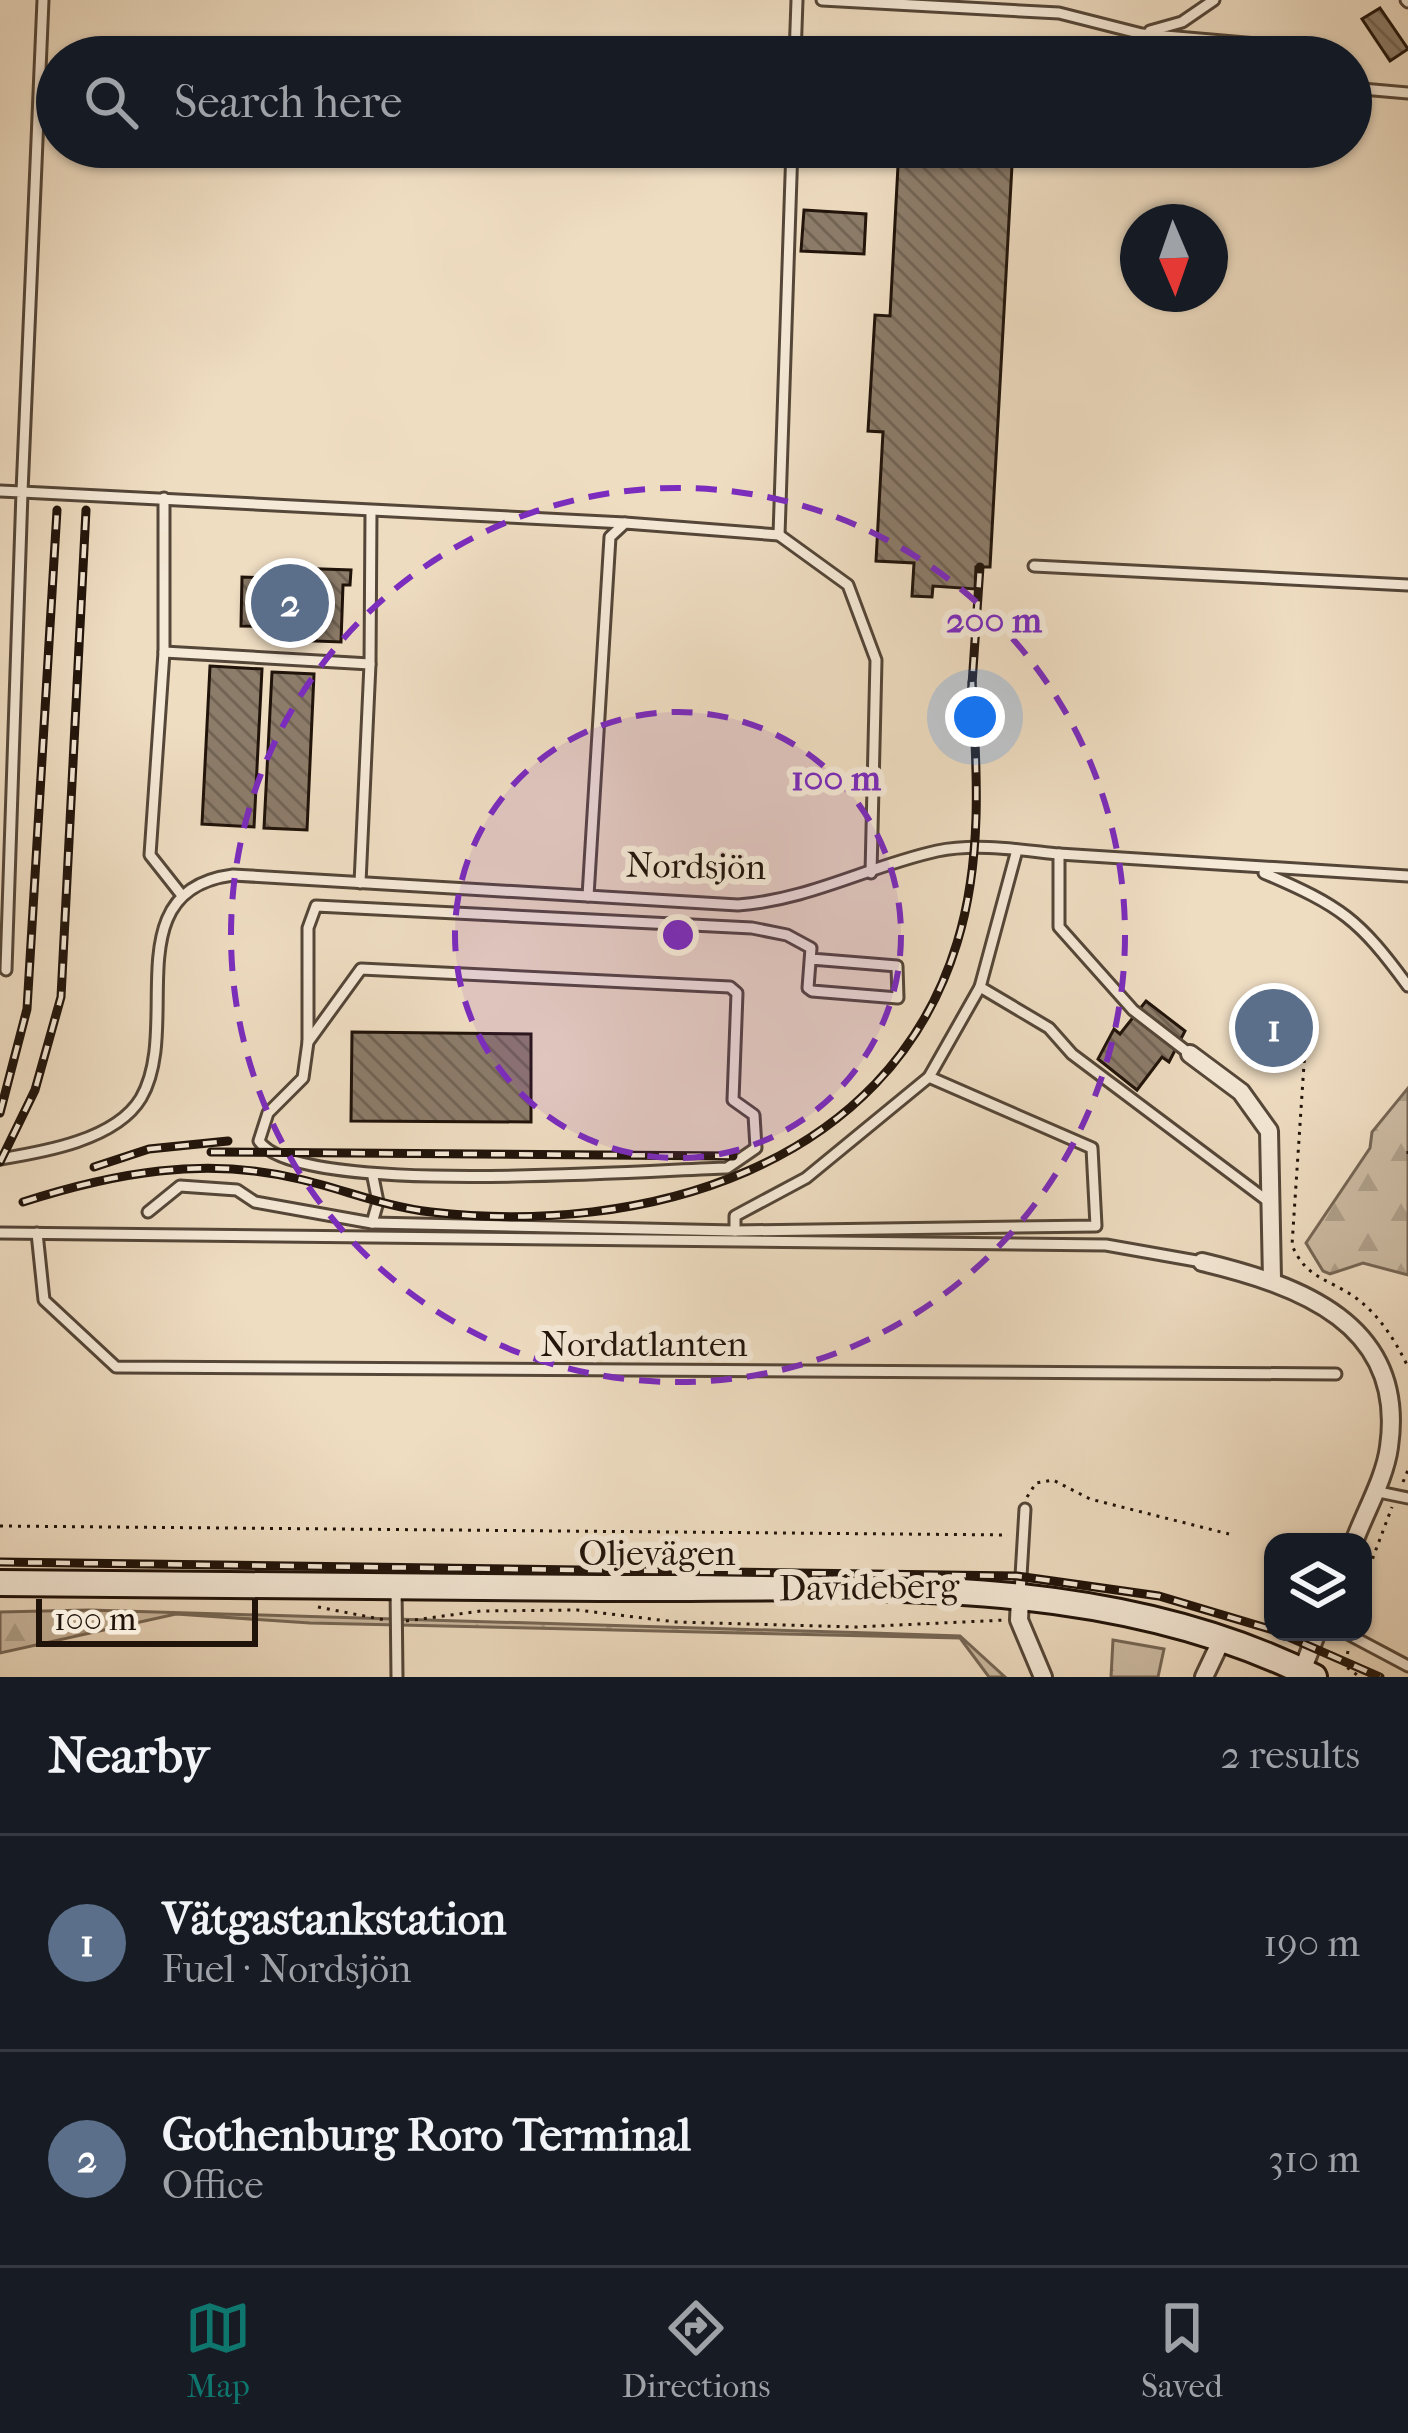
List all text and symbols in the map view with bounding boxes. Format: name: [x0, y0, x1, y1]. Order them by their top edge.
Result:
search box: [36, 36, 1372, 168]
icon: search: [78, 69, 144, 135]
text: Search here: [174, 76, 402, 129]
north arrow: [1120, 204, 1228, 312]
pin: 2: [251, 558, 329, 648]
text: 200 m: [946, 599, 1043, 641]
your location: [945, 687, 1005, 747]
text: 100 m: [791, 757, 882, 799]
street label: Nordsjön: [625, 844, 767, 888]
centre of rings: [657, 914, 699, 956]
pin: 1: [1235, 983, 1313, 1073]
street label: Nordatlanten: [540, 1323, 748, 1365]
street label: Oljevägen: [578, 1532, 736, 1574]
map controls: [1264, 1533, 1372, 1641]
button: layers: [1264, 1533, 1372, 1641]
street label: Davideberg: [778, 1564, 960, 1610]
scale bar: [36, 1593, 258, 1646]
text: 100 m: [54, 1600, 137, 1639]
text: Nearby: [48, 1725, 209, 1785]
text: 2 results: [1221, 1732, 1360, 1778]
text: Vätgastankstation: [162, 1893, 506, 1946]
text: 1: [80, 1920, 94, 1966]
text: 190 m: [1263, 1920, 1360, 1966]
text: Fuel · Nordsjön: [162, 1946, 411, 1992]
text: Gothenburg Roro Terminal: [162, 2109, 691, 2162]
text: 2: [77, 2136, 97, 2182]
text: 310 m: [1268, 2136, 1360, 2182]
text: Office: [162, 2162, 263, 2208]
tab: Map: [185, 2295, 251, 2406]
tab: Directions: [622, 2295, 770, 2406]
tab: Saved: [1141, 2295, 1223, 2406]

